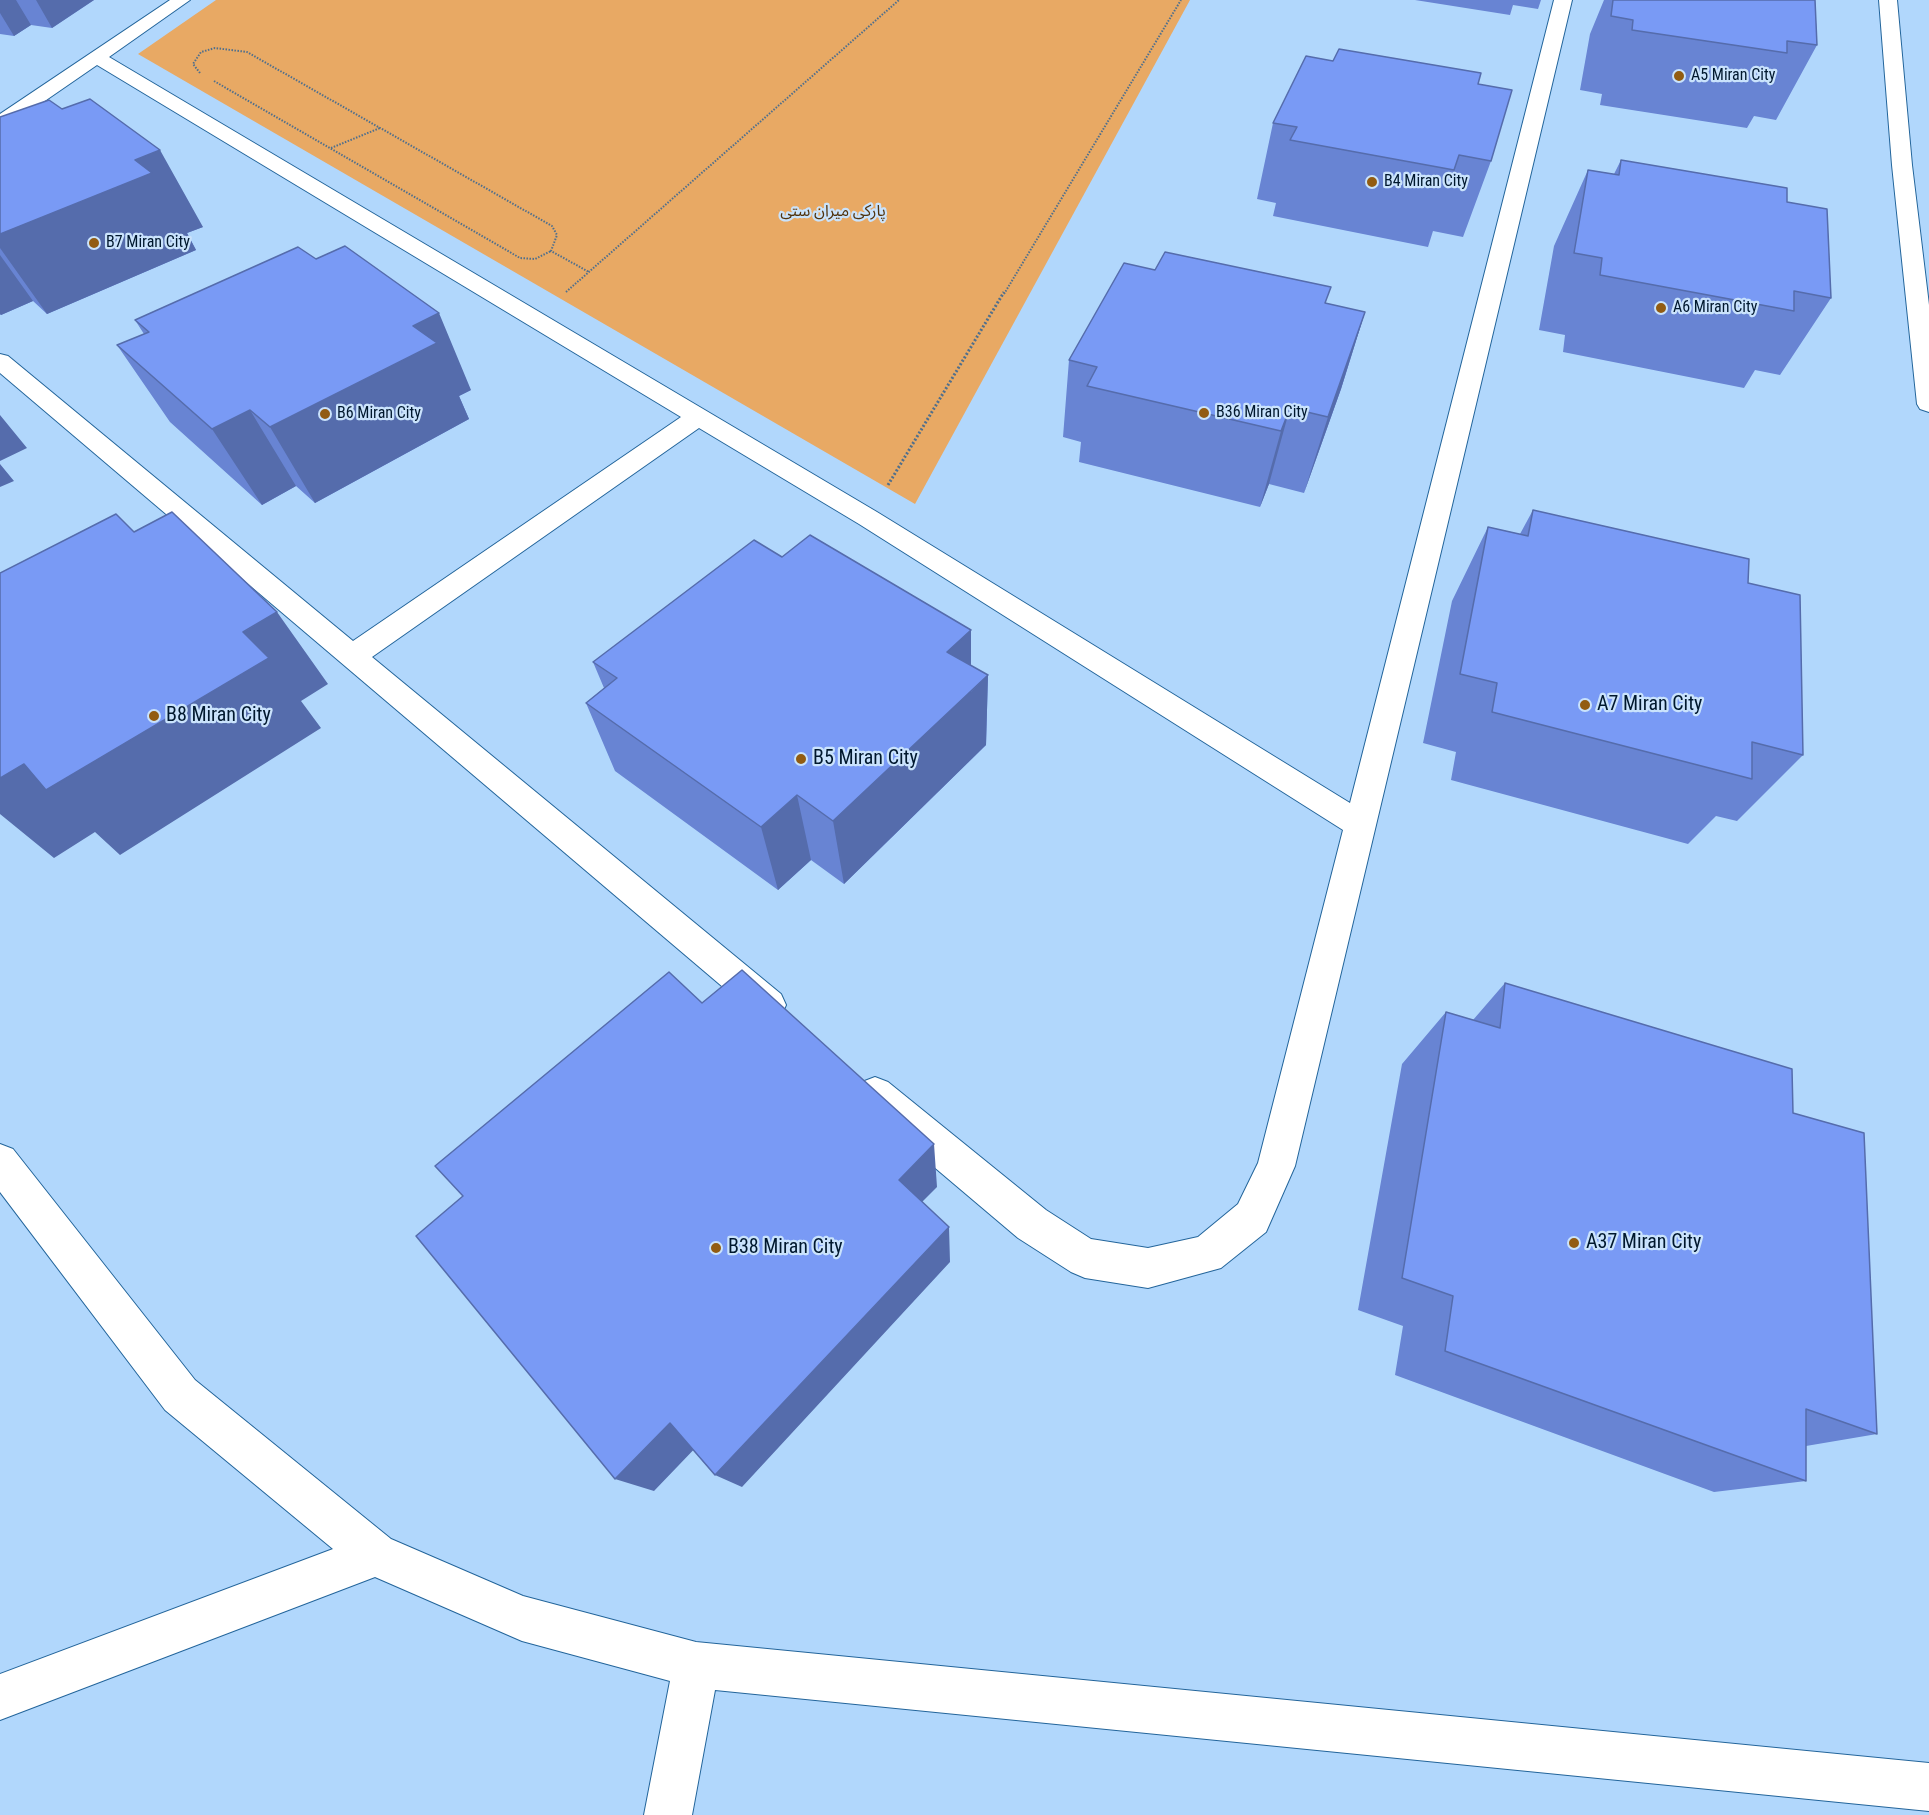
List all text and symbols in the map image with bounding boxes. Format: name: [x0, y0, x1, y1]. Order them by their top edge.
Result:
place label: A5 Miran City: [1691, 66, 1775, 86]
marker: A5 Miran City: [1672, 69, 1686, 83]
place label: B4 Miran City: [1384, 172, 1468, 192]
marker: B4 Miran City: [1365, 175, 1379, 189]
park label: پارکی میران ستی: [780, 202, 886, 222]
place label: B7 Miran City: [106, 233, 190, 253]
marker: B7 Miran City: [87, 236, 101, 250]
place label: A6 Miran City: [1673, 298, 1757, 318]
marker: A6 Miran City: [1654, 301, 1668, 315]
place label: B36 Miran City: [1216, 403, 1308, 423]
place label: B6 Miran City: [337, 404, 421, 424]
marker: B36 Miran City: [1197, 406, 1211, 420]
marker: B6 Miran City: [318, 407, 332, 421]
place label: A7 Miran City: [1597, 693, 1702, 717]
marker: A7 Miran City: [1578, 698, 1592, 712]
place label: B8 Miran City: [166, 704, 271, 728]
marker: B8 Miran City: [147, 709, 161, 723]
place label: B5 Miran City: [813, 747, 918, 771]
marker: B5 Miran City: [794, 752, 808, 766]
place label: A37 Miran City: [1586, 1231, 1701, 1255]
place label: B38 Miran City: [728, 1236, 843, 1260]
marker: A37 Miran City: [1567, 1236, 1581, 1250]
marker: B38 Miran City: [709, 1241, 723, 1255]

